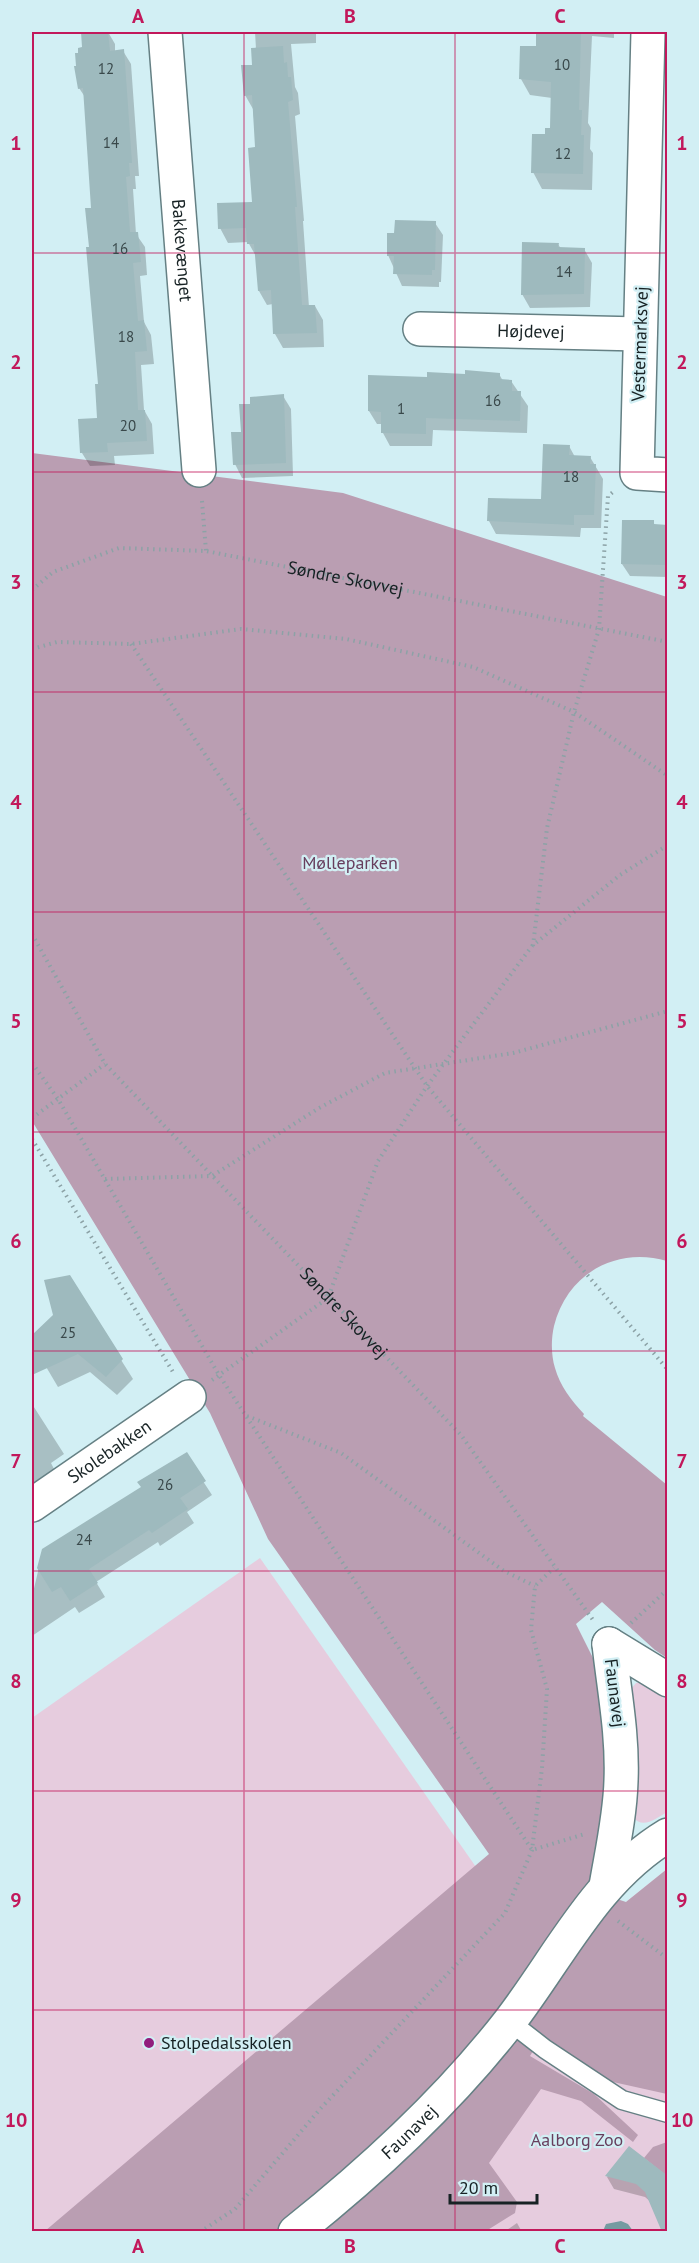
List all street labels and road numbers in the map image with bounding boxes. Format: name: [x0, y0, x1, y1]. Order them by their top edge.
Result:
street label: Bakkevænget: [167, 198, 198, 303]
street label: Vestermarksvej: [626, 286, 653, 403]
street label: Højdevej: [497, 319, 565, 343]
street label: Søndre Skovvej: [286, 555, 405, 601]
street label: Søndre Skovvej: [295, 1262, 393, 1363]
street label: Skolebakken: [63, 1414, 156, 1488]
street label: Faunavej: [600, 1657, 631, 1729]
street label: Faunavej: [376, 2099, 442, 2164]

